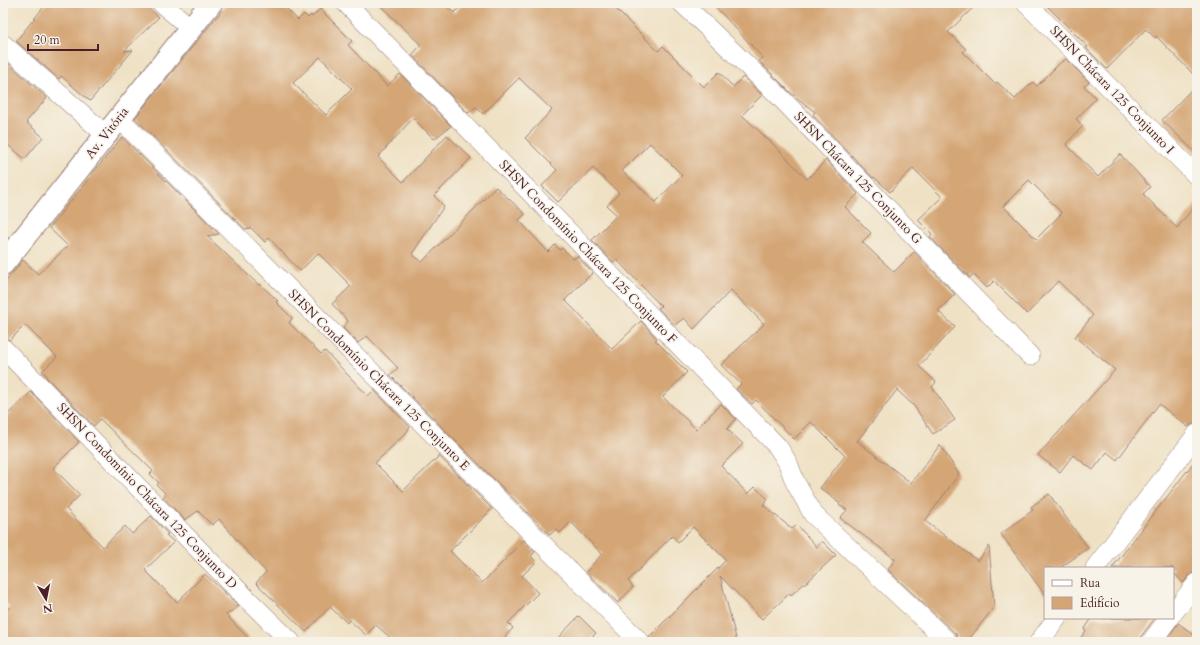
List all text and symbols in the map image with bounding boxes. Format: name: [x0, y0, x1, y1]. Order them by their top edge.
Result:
street label: SHSN Chácara 125 Conjunto I: [1046, 22, 1178, 158]
scale bar: [28, 26, 98, 52]
text: 20 m: [34, 32, 61, 48]
street label: Av. Vitória: [81, 103, 133, 163]
street label: SHSN Chácara 125 Conjunto G: [790, 108, 926, 248]
street label: SHSN Condomínio Chácara 125 Conjunto F: [495, 156, 681, 348]
street label: SHSN Condomínio Chácara 125 Conjunto E: [284, 285, 474, 475]
street label: SHSN Condomínio Chácara 125 Conjunto D: [53, 399, 241, 593]
legend: [1044, 567, 1174, 619]
text: Rua: [1080, 575, 1101, 591]
north arrow: [26, 579, 66, 619]
text: Edifício: [1080, 595, 1120, 611]
text: N: [41, 600, 54, 617]

